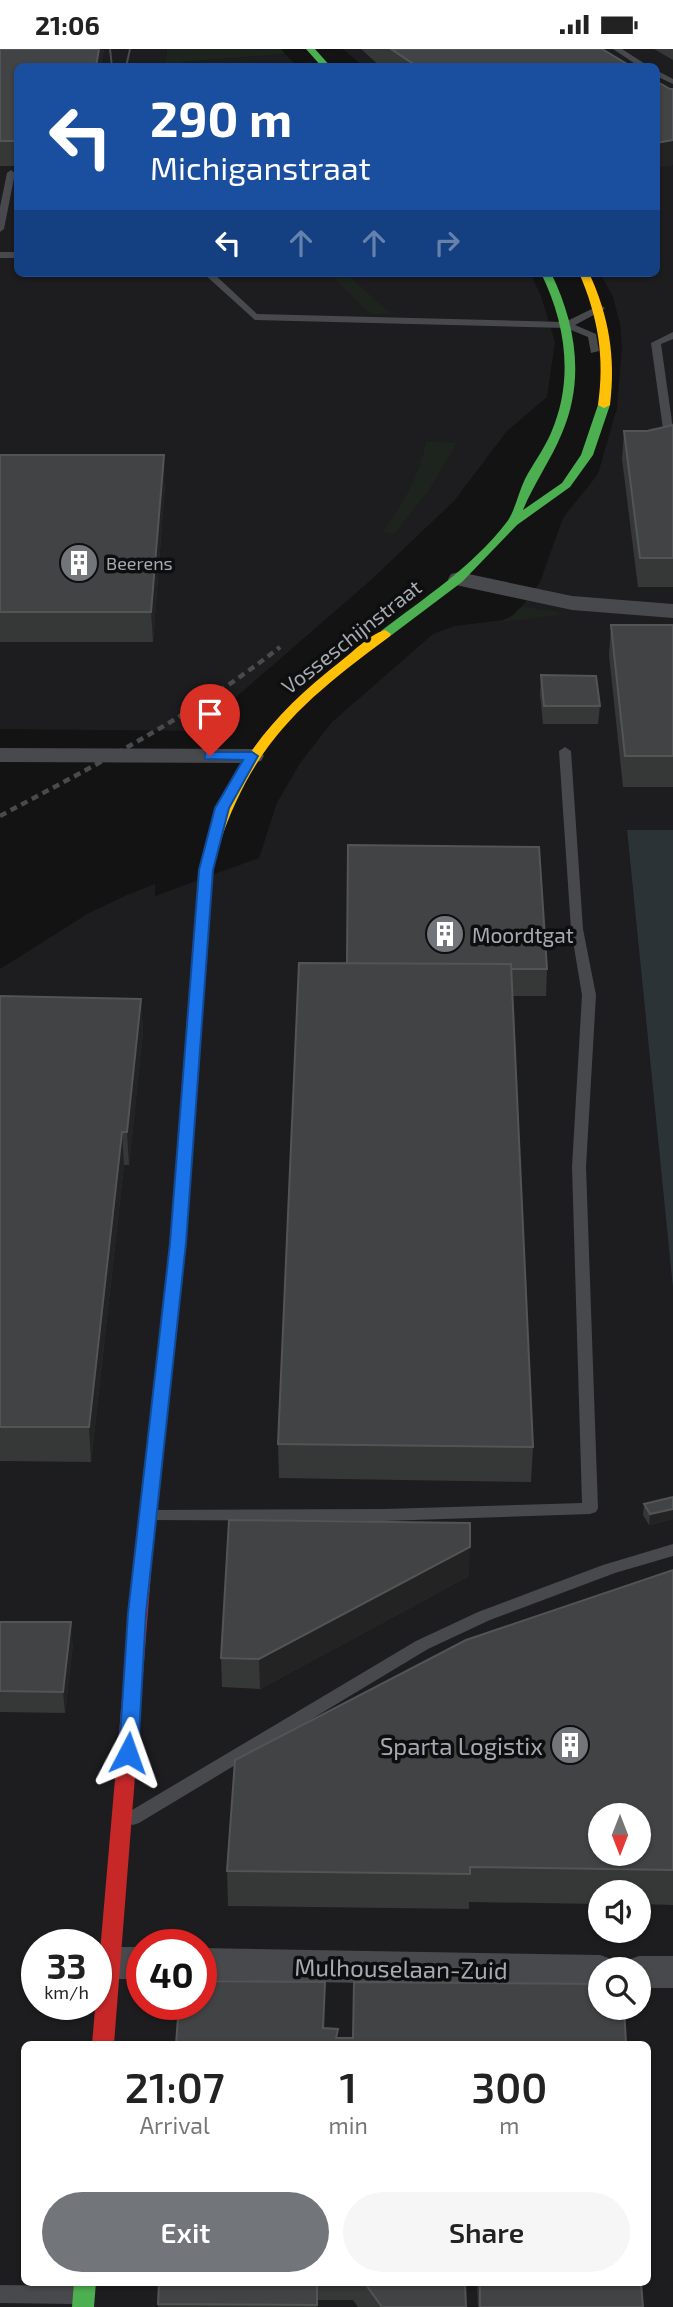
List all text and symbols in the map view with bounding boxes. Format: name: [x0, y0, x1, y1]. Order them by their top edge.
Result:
text: 21:06: [35, 9, 100, 40]
text: 290 m: [150, 88, 292, 147]
icon: left: [35, 91, 126, 182]
text: Michiganstraat: [150, 148, 371, 186]
icon: left: [209, 224, 247, 262]
icon: ahead: [282, 224, 320, 262]
icon: ahead: [355, 224, 393, 262]
icon: right: [428, 224, 466, 262]
building icon: Beerens: [58, 542, 100, 584]
place label: Beerens: [106, 552, 173, 574]
street label: Vosseschijnstraat: [276, 574, 426, 699]
pin: [180, 684, 240, 756]
icon: arrive: [191, 695, 229, 733]
building icon: Moordtgat: [424, 913, 466, 955]
place label: Moordtgat: [472, 922, 574, 947]
position arrow: [91, 1716, 165, 1790]
building icon: Sparta Logistix: [549, 1724, 591, 1766]
place label: Sparta Logistix: [380, 1731, 543, 1760]
north arrow: [588, 1803, 651, 1865]
map controls: [588, 1803, 651, 2020]
button: sound: [588, 1880, 651, 1943]
speed limit sign: 40: [126, 1929, 217, 2020]
text: 33: [47, 1944, 86, 1986]
street label: Mulhouselaan-Zuid: [294, 1952, 508, 1984]
button: search: [588, 1957, 651, 2020]
text: km/h: [44, 1981, 89, 2003]
text: 21:07: [125, 2061, 225, 2111]
text: 1: [339, 2061, 357, 2111]
text: 300: [472, 2061, 547, 2111]
text: Arrival: [140, 2111, 210, 2139]
text: min: [329, 2111, 368, 2139]
text: m: [499, 2111, 519, 2139]
button: Exit: [42, 2192, 329, 2272]
button: Share: [343, 2192, 630, 2272]

